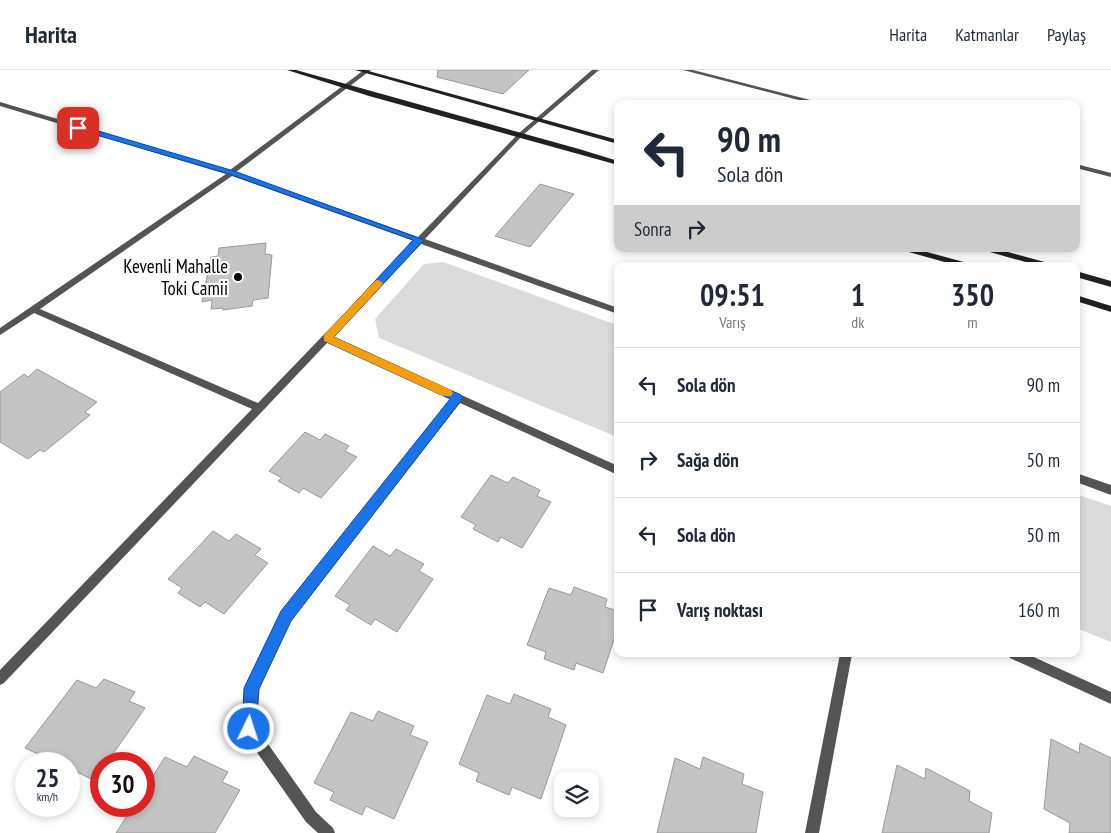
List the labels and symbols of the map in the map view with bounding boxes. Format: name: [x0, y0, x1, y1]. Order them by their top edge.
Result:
pin: [57, 107, 99, 149]
place label: Kevenli Mahalle Toki Camii: [123, 254, 228, 300]
marker: Kevenli Mahalle Toki Camii: [232, 271, 244, 283]
position arrow: [222, 702, 274, 754]
speed limit sign: 30: [90, 752, 155, 817]

